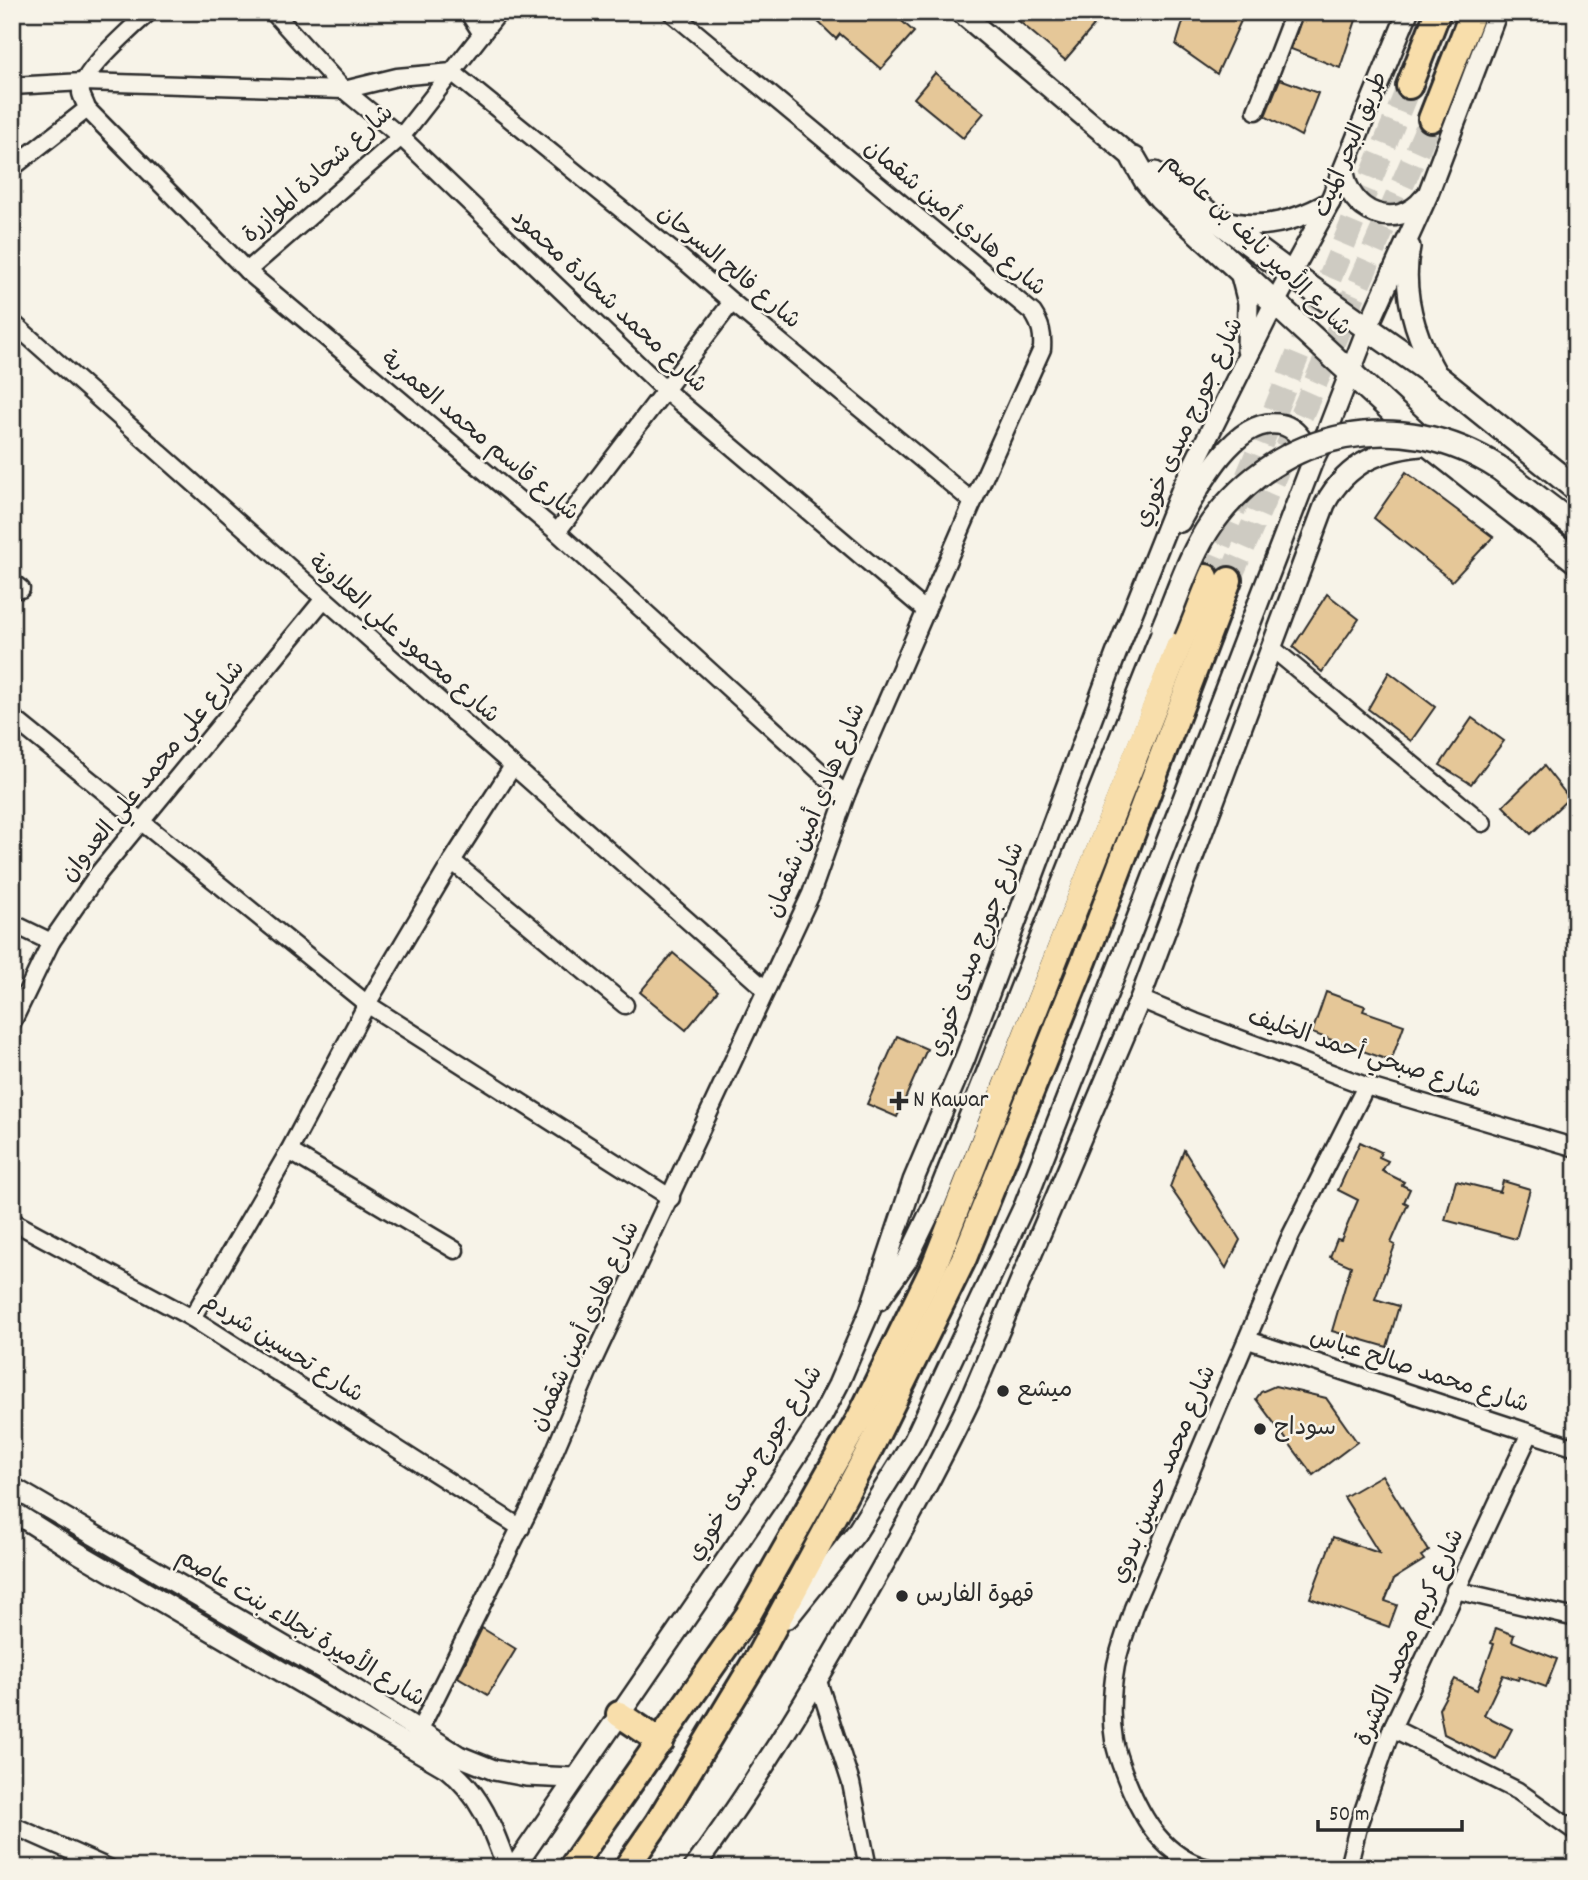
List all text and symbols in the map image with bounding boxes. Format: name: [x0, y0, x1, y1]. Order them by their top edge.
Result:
street label: طريق البحر الميت: [1306, 67, 1398, 223]
street label: شارع شحادة الموازرة: [236, 98, 402, 252]
street label: شارع هادي أمين شقمان: [855, 132, 1053, 306]
street label: شارع الأمير نايف بن عاصم: [1154, 145, 1360, 345]
street label: شارع فالح السرحان: [649, 198, 807, 338]
street label: شارع محمد شحادة محمود: [502, 202, 714, 402]
street label: شارع جورج مبدى خوري: [1126, 312, 1254, 534]
street label: شارع قاسم محمد العمرية: [372, 344, 586, 530]
street label: شارع محمود علي العلاونة: [299, 547, 506, 734]
street label: شارع علي محمد علي العدوان: [54, 654, 255, 891]
street label: شارع هادي أمين شقمان: [757, 698, 876, 924]
street label: شارع جورج مبدى خوري: [921, 837, 1035, 1063]
street label: شارع صبحي أحمد الخليف: [1243, 1000, 1485, 1110]
place label: N Kawar: [913, 1084, 988, 1118]
marker: N Kawar: [891, 1093, 907, 1109]
street label: شارع هادي أمين شقمان: [521, 1216, 650, 1438]
street label: شارع تحسين شردم: [194, 1286, 370, 1412]
street label: شارع محمد صالح عباس: [1305, 1320, 1533, 1424]
street label: شارع جورج مبدى خوري: [680, 1359, 832, 1569]
street label: شارع محمد حسين بدوي: [1104, 1361, 1226, 1589]
place label: ميشع: [1017, 1374, 1072, 1408]
marker: ميشع: [995, 1383, 1011, 1399]
place label: سوداح: [1274, 1412, 1336, 1446]
marker: سوداح: [1252, 1421, 1268, 1437]
street label: شارع كريم محمد الكشرة: [1348, 1524, 1474, 1752]
street label: شارع الأميرة نجلاء بنت عاصم: [169, 1539, 432, 1717]
place label: قهوة الفارس: [916, 1579, 1034, 1613]
marker: قهوة الفارس: [894, 1588, 910, 1604]
scale bar: [1318, 1789, 1462, 1833]
text: 50 m: [1329, 1801, 1369, 1831]

